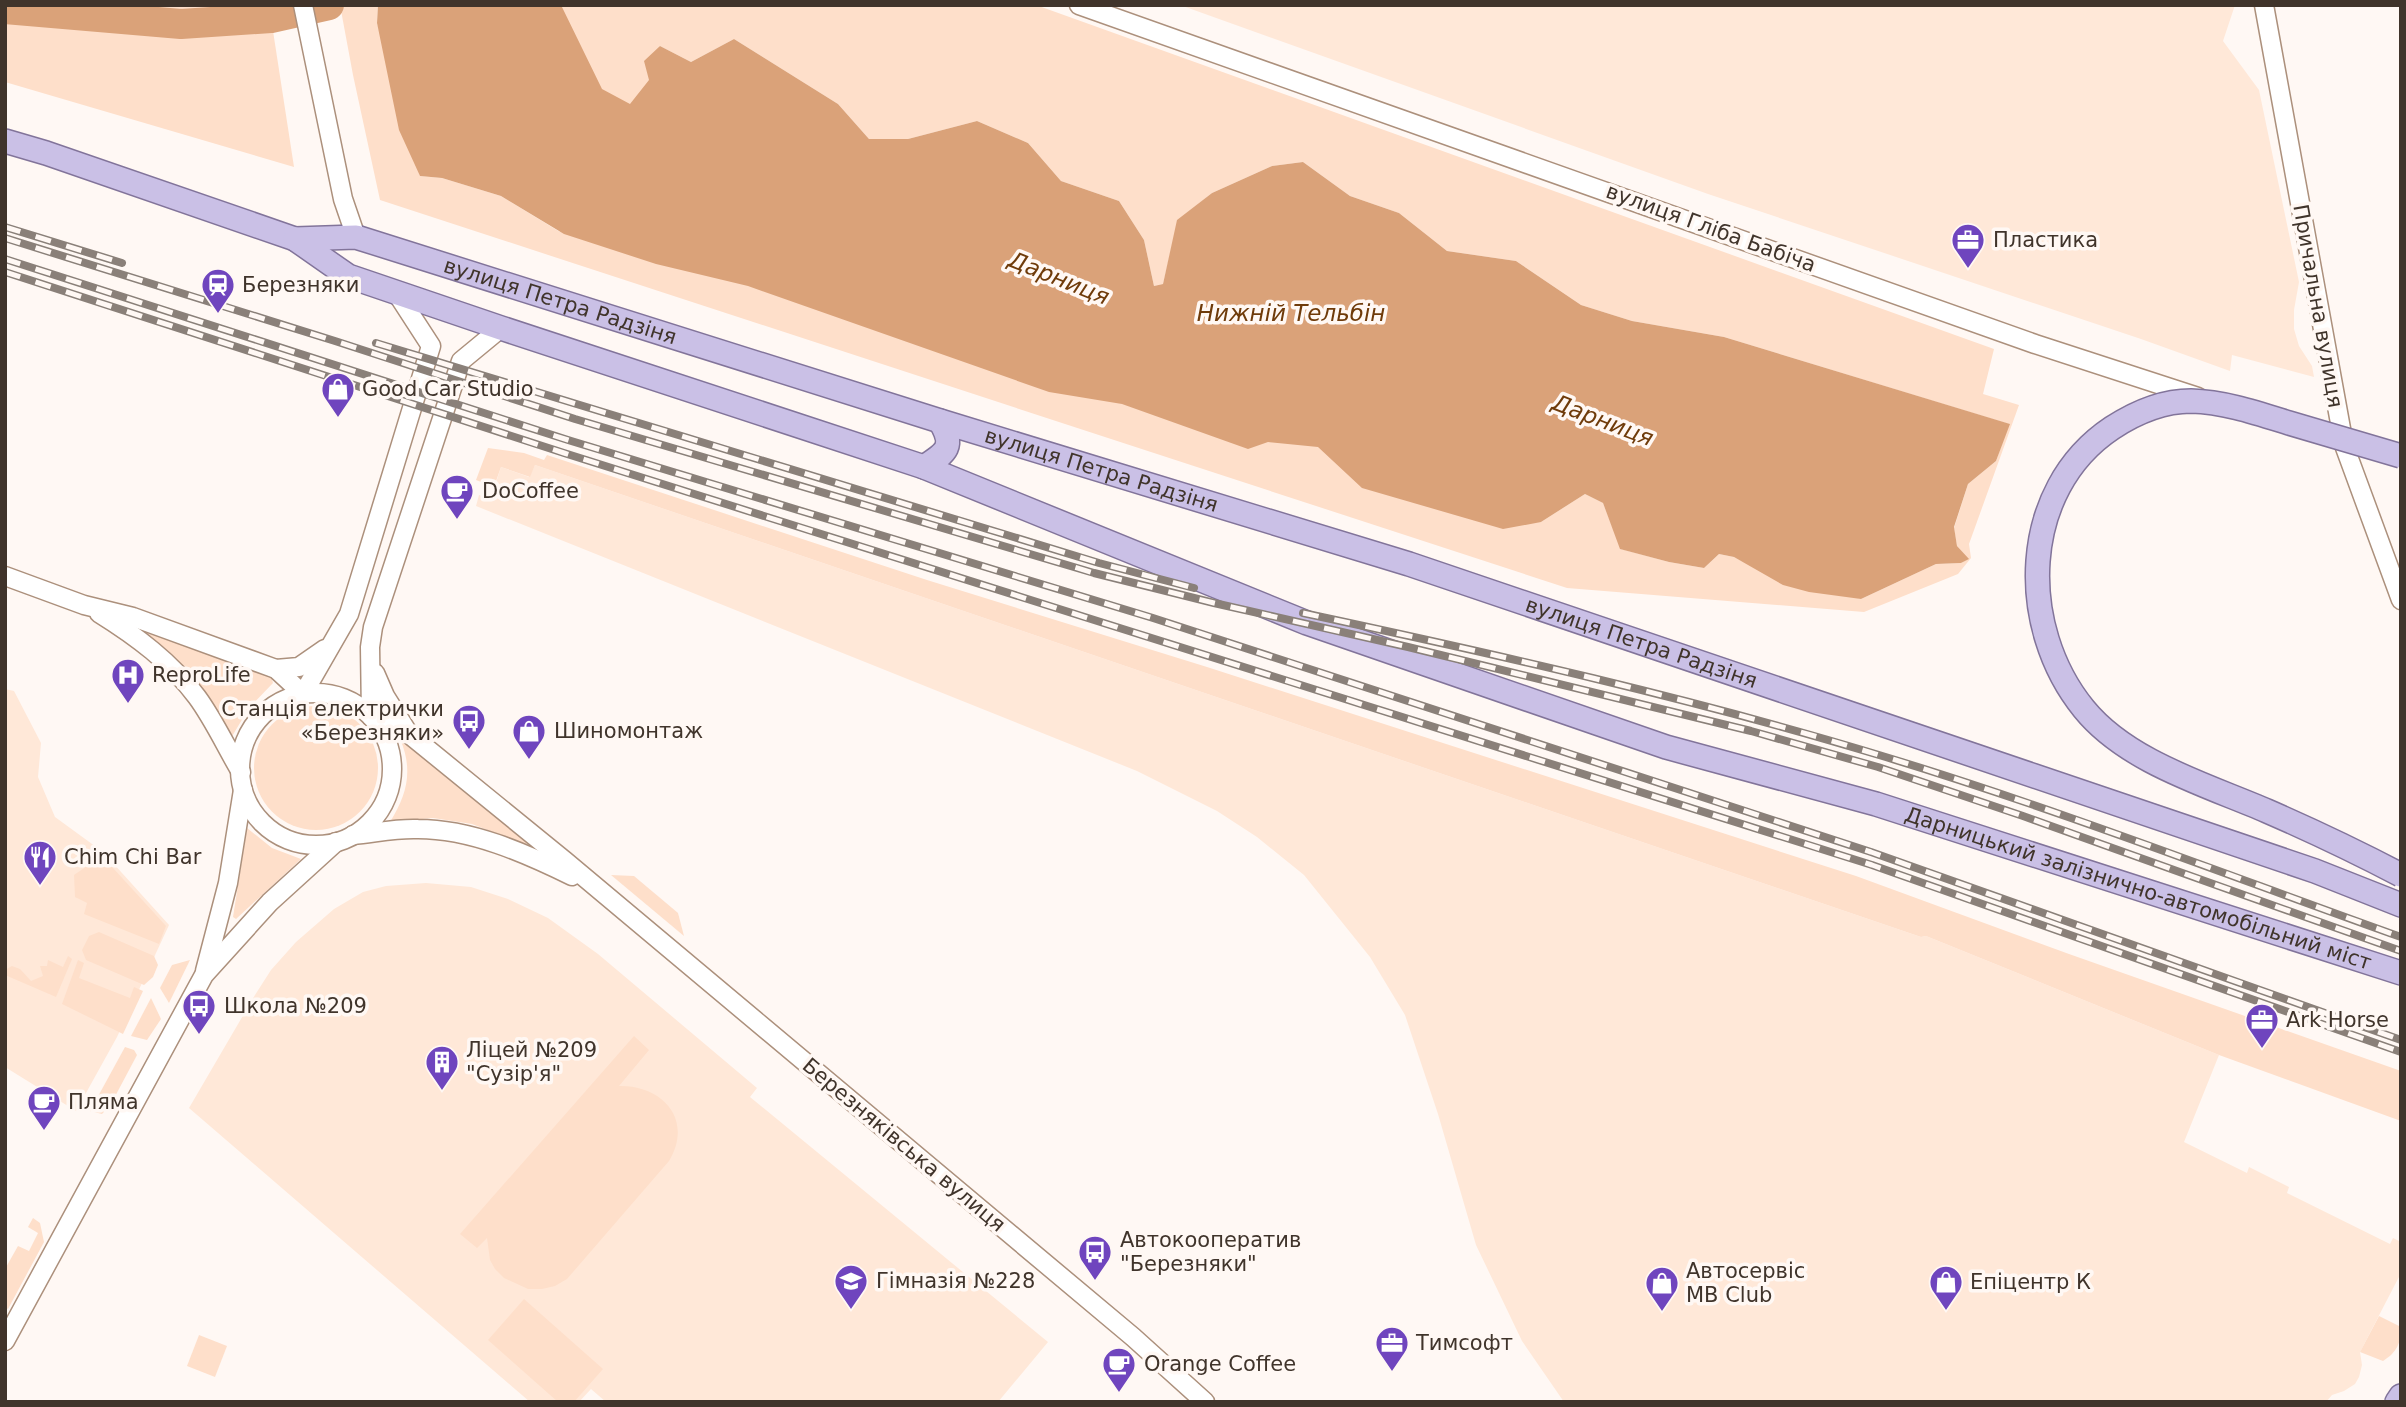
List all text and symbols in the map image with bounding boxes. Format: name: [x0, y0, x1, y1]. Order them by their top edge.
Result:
street label: вулиця Гліба Бабіча: [1603, 179, 1819, 277]
street label: Причальна вулиця: [2288, 203, 2348, 409]
office icon: Пластика: [1949, 221, 1987, 270]
place label: Пластика: [1993, 228, 2098, 252]
water label: Дарниця: [1004, 246, 1113, 310]
street label: вулиця Петра Радзіня: [441, 253, 680, 349]
station icon: Березняки: [199, 266, 237, 315]
place label: Березняки: [242, 273, 359, 297]
water label: Нижній Тельбін: [1197, 300, 1385, 326]
shop icon: Good Car Studio: [319, 370, 357, 419]
place label: Good Car Studio: [362, 377, 534, 401]
water label: Дарниця: [1548, 388, 1657, 451]
street label: вулиця Петра Радзіня: [982, 423, 1221, 517]
cafe icon: DoCoffee: [438, 472, 476, 521]
place label: DoCoffee: [482, 479, 579, 503]
street label: вулиця Петра Радзіня: [1523, 592, 1760, 693]
hospital icon: ReproLife: [109, 656, 147, 705]
place label: ReproLife: [152, 663, 251, 687]
place label: Станція електрички «Березняки»: [221, 697, 444, 745]
bus stop icon: Станція електрички «Березняки»: [450, 702, 488, 751]
shop icon: Шиномонтаж: [510, 712, 548, 761]
place label: Шиномонтаж: [554, 719, 703, 743]
street label: Дарницький залізнично-автомобільний міст: [1902, 802, 2374, 975]
restaurant icon: Chim Chi Bar: [21, 838, 59, 887]
place label: Chim Chi Bar: [64, 845, 202, 869]
bus stop icon: Школа №209: [180, 987, 218, 1036]
place label: Школа №209: [224, 994, 367, 1018]
office icon: Ark Horse: [2243, 1001, 2281, 1050]
place label: Ark Horse: [2286, 1008, 2389, 1032]
place label: Ліцей №209 "Сузір'я": [466, 1038, 597, 1086]
building icon: Ліцей №209 "Сузір'я": [423, 1043, 461, 1092]
street label: Березняківська вулиця: [798, 1053, 1010, 1237]
cafe icon: Пляма: [25, 1083, 63, 1132]
place label: Пляма: [68, 1090, 139, 1114]
place label: Автокооператив "Березняки": [1120, 1228, 1301, 1276]
bus stop icon: Автокооператив "Березняки": [1076, 1233, 1114, 1282]
place label: Автосервіс MB Club: [1686, 1259, 1805, 1307]
school or university icon: Гімназія №228: [832, 1262, 870, 1311]
shop icon: Епіцентр К: [1927, 1263, 1965, 1312]
shop icon: Автосервіс MB Club: [1643, 1264, 1681, 1313]
place label: Гімназія №228: [876, 1269, 1035, 1293]
place label: Епіцентр К: [1970, 1270, 2091, 1294]
office icon: Тимсофт: [1373, 1324, 1411, 1373]
place label: Тимсофт: [1415, 1331, 1513, 1355]
cafe icon: Orange Coffee: [1100, 1345, 1138, 1394]
place label: Orange Coffee: [1144, 1352, 1296, 1376]

